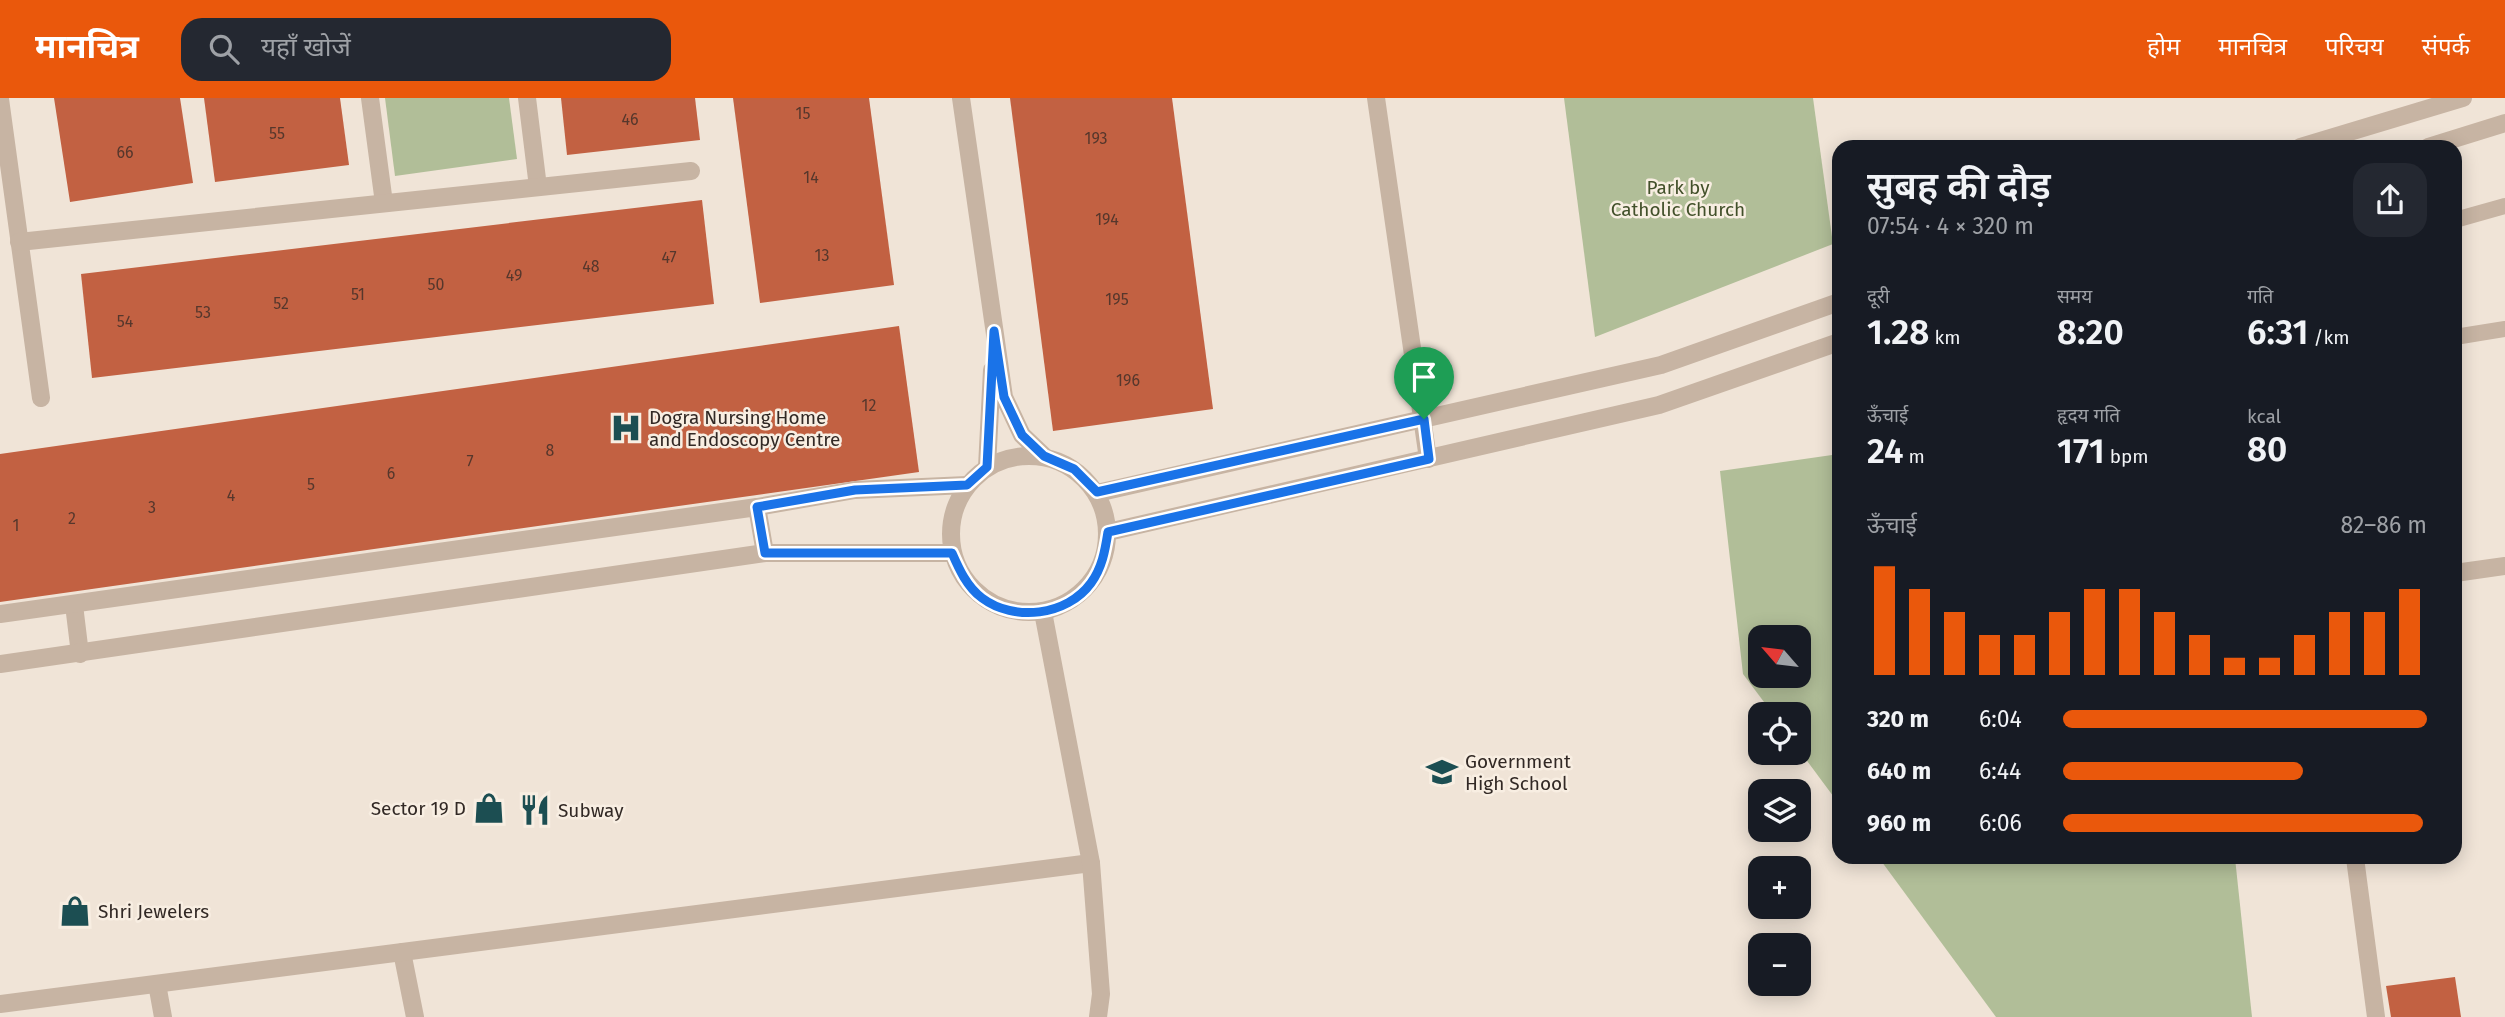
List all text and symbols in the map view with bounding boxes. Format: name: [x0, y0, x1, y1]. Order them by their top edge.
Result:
search box: [181, 18, 671, 81]
text: मानचित्र: [35, 27, 139, 67]
icon: search: [205, 30, 243, 68]
text: यहाँ खोजें: [261, 32, 351, 63]
text: होम: [2147, 33, 2180, 61]
text: मानचित्र: [2218, 33, 2287, 61]
text: परिचय: [2325, 33, 2384, 61]
text: संपर्क: [2422, 33, 2470, 61]
house number: 15: [796, 104, 810, 123]
house number: 46: [621, 110, 639, 129]
house number: 55: [269, 124, 285, 143]
house number: 193: [1085, 129, 1108, 148]
house number: 66: [116, 143, 134, 162]
text: सुबह की दौड़: [1867, 163, 2051, 209]
button: share: [2353, 163, 2427, 237]
house number: 14: [803, 168, 819, 187]
park label: Park by Catholic Church: [1611, 176, 1745, 221]
house number: 194: [1095, 210, 1119, 229]
text: 07:54 · 4 × 320 m: [1867, 212, 2034, 240]
house number: 13: [815, 246, 829, 265]
house number: 47: [661, 248, 677, 267]
house number: 48: [582, 257, 600, 276]
house number: 49: [506, 266, 522, 285]
house number: 50: [428, 275, 445, 294]
house number: 51: [351, 285, 365, 304]
text: दूरी: [1867, 285, 1890, 308]
text: समय: [2057, 285, 2092, 308]
text: गति: [2247, 285, 2273, 308]
house number: 195: [1105, 290, 1129, 309]
house number: 52: [273, 294, 289, 313]
house number: 53: [195, 303, 211, 322]
text: 1.28: [1867, 311, 1929, 353]
text: 8:20: [2057, 311, 2124, 353]
text: 6:31: [2247, 311, 2309, 353]
house number: 54: [117, 312, 134, 331]
text: km: [1929, 326, 1960, 349]
text: /km: [2309, 326, 2349, 349]
pin: [1394, 347, 1454, 419]
icon: arrive: [1405, 358, 1443, 396]
house number: 196: [1116, 371, 1140, 390]
house number: 12: [862, 396, 876, 415]
text: ऊँचाई: [1867, 404, 1908, 427]
text: हृदय गति: [2057, 404, 2120, 427]
text: kcal: [2247, 405, 2281, 428]
place label: Dogra Nursing Home and Endoscopy Centre: [649, 406, 840, 451]
hospital icon: Dogra Nursing Home and Endoscopy Centre: [609, 411, 643, 445]
text: 80: [2247, 428, 2287, 470]
text: 24: [1867, 430, 1903, 472]
text: 171: [2057, 430, 2105, 472]
house number: 8: [546, 441, 555, 460]
text: m: [1903, 445, 1925, 468]
text: bpm: [2105, 445, 2149, 468]
house number: 7: [466, 452, 474, 471]
house number: 6: [387, 464, 395, 483]
house number: 5: [307, 475, 315, 494]
house number: 4: [227, 486, 236, 505]
house number: 3: [148, 498, 156, 517]
house number: 2: [68, 509, 76, 528]
text: ऊँचाई: [1867, 511, 1917, 539]
text: 82–86 m: [2340, 511, 2427, 539]
house number: 1: [13, 516, 19, 535]
north arrow: [1748, 625, 1811, 688]
map controls: [1748, 625, 1811, 996]
button: locate: [1748, 702, 1811, 765]
text: 320 m: [1867, 705, 1929, 733]
text: 6:04: [1979, 705, 2022, 733]
place label: Government High School: [1465, 750, 1571, 795]
school or university icon: Government High School: [1425, 755, 1459, 789]
text: 640 m: [1867, 757, 1931, 785]
text: 6:44: [1979, 757, 2021, 785]
button: layers: [1748, 779, 1811, 842]
shop icon: Sector 19 D: [472, 791, 506, 825]
restaurant icon: Subway: [518, 793, 552, 827]
place label: Sector 19 D: [371, 797, 466, 820]
place label: Subway: [558, 799, 624, 822]
text: 960 m: [1867, 809, 1931, 837]
text: 6:06: [1979, 809, 2022, 837]
button: +: [1748, 856, 1811, 919]
shop icon: Shri Jewelers: [58, 894, 92, 928]
place label: Shri Jewelers: [98, 900, 209, 923]
button: −: [1748, 933, 1811, 996]

